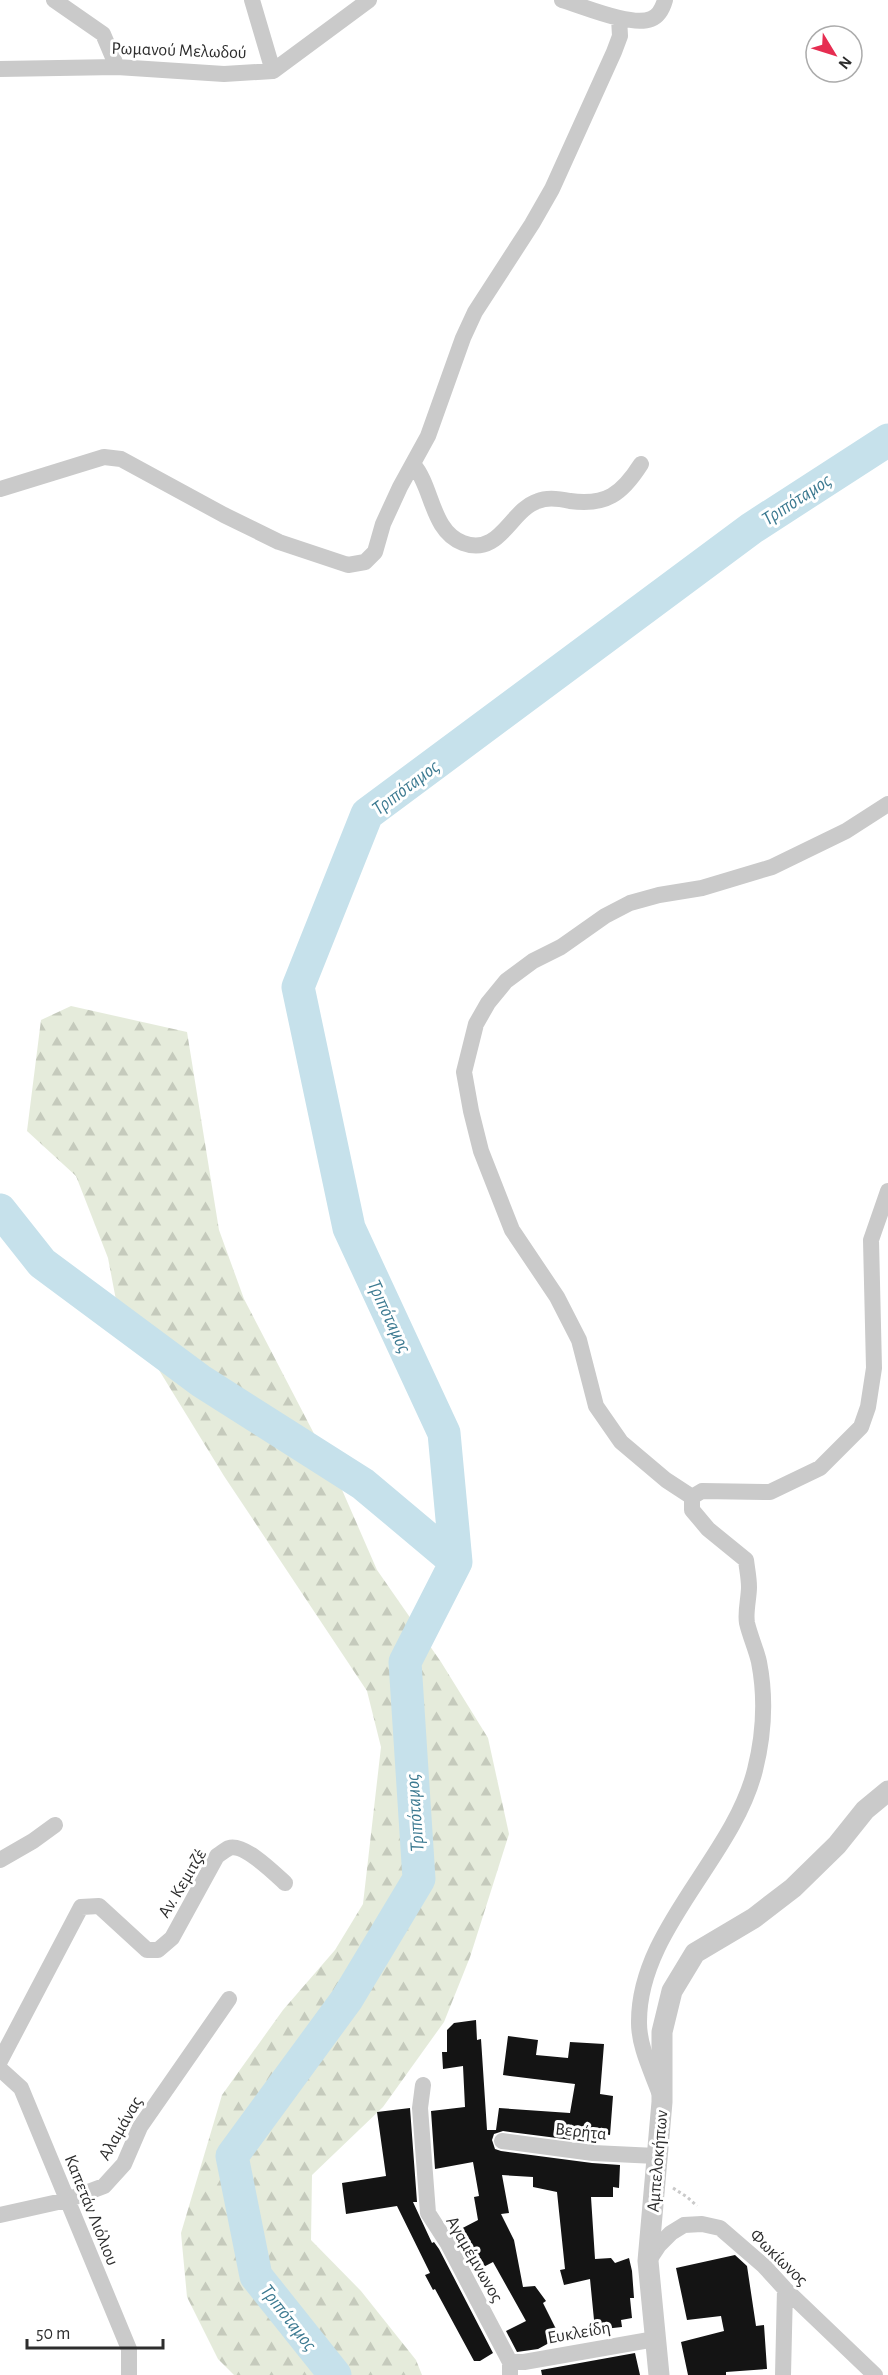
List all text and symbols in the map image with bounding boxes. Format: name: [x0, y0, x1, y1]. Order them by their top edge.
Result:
north arrow: [804, 24, 864, 84]
street label: Ρωμανού Μελωδού: [111, 40, 247, 62]
text: N: [835, 53, 855, 72]
water label: Τριπόταμος: [758, 470, 835, 530]
water label: Τριπόταμος: [368, 756, 443, 819]
water label: Τριπόταμος: [364, 1277, 415, 1356]
water label: Τριπόταμος: [402, 1773, 428, 1853]
street label: Αν. Κεμιτζέ: [155, 1846, 210, 1921]
street label: Αλαμάνας: [96, 2094, 146, 2163]
street label: Αμπελοκήπων: [645, 2109, 671, 2213]
street label: Βερήτα: [554, 2120, 608, 2144]
street label: Καπετάν Λιόλιου: [61, 2153, 121, 2268]
street label: Αγαμέμνωνος: [442, 2214, 506, 2305]
street label: Φωκίωνος: [746, 2225, 811, 2289]
water label: Τριπόταμος: [256, 2281, 320, 2355]
scale bar: [27, 2312, 164, 2350]
street label: Ευκλείδη: [546, 2318, 612, 2347]
text: 50 m: [36, 2325, 70, 2343]

